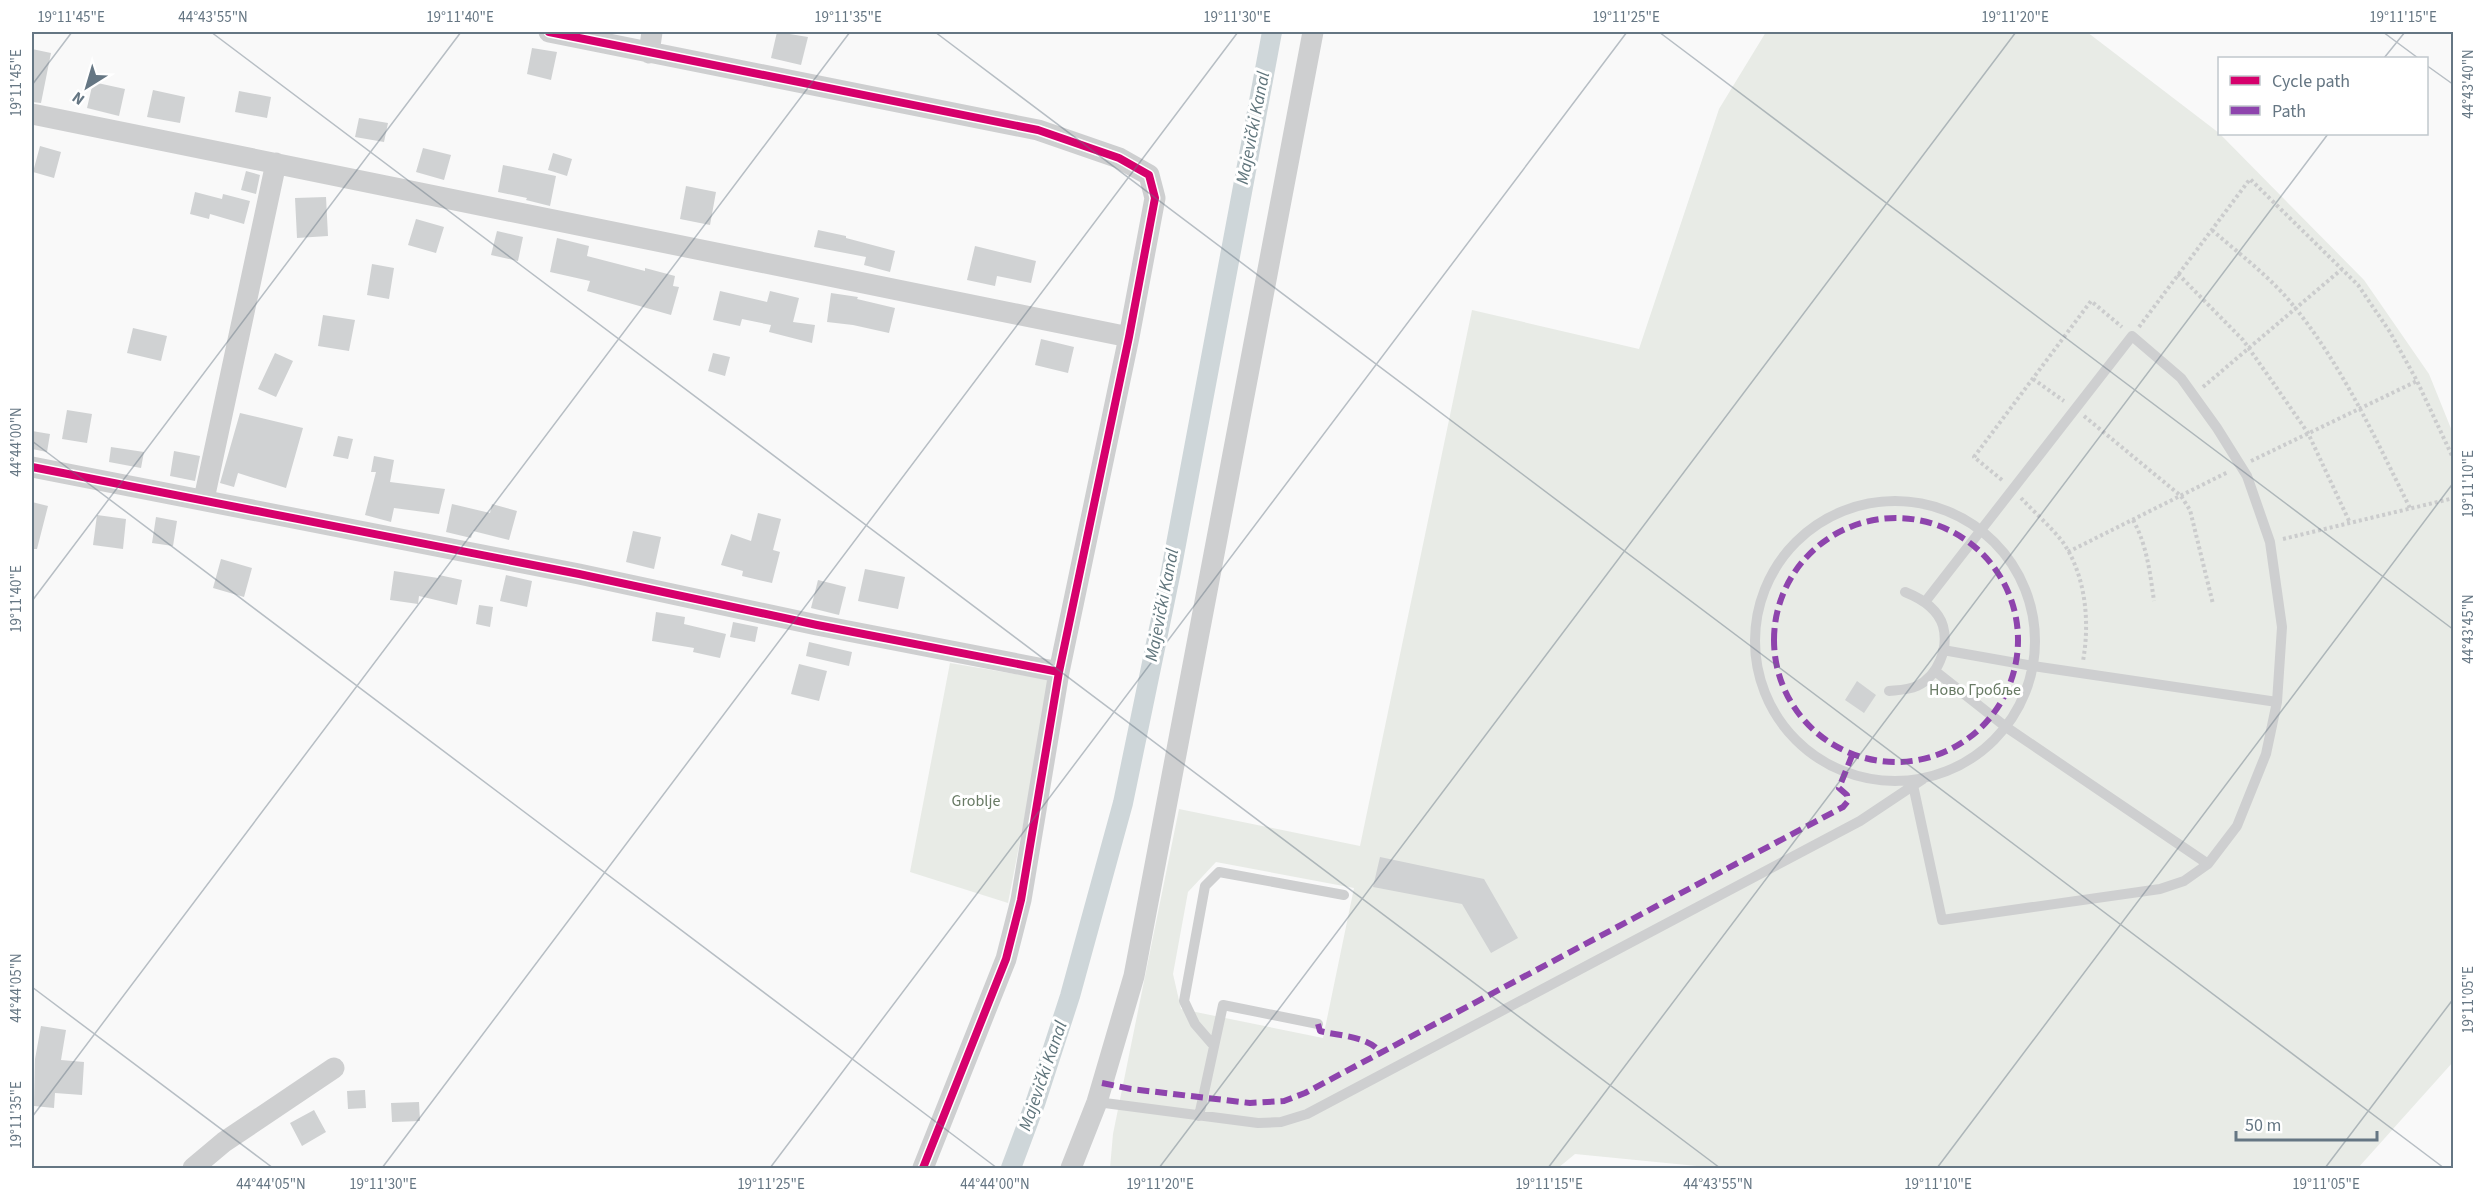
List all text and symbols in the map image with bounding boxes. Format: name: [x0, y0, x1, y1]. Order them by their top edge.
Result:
text: 19°11'45"E: [37, 7, 105, 28]
text: 44°43'55"N: [178, 7, 248, 28]
text: 19°11'40"E: [426, 7, 494, 28]
text: 19°11'35"E: [814, 7, 882, 28]
text: 19°11'30"E: [1203, 7, 1271, 28]
text: 19°11'25"E: [1592, 7, 1660, 28]
text: 19°11'20"E: [1981, 7, 2049, 28]
text: 19°11'15"E: [2369, 7, 2437, 28]
text: 19°11'45"E: [6, 49, 27, 117]
text: 44°43'40"N: [2458, 49, 2479, 119]
north arrow: [57, 57, 117, 117]
legend: [2218, 57, 2428, 135]
water label: Majevički Kanal: [1230, 69, 1276, 187]
text: Cycle path: [2272, 69, 2350, 94]
text: N: [68, 86, 89, 110]
text: Path: [2272, 99, 2306, 124]
text: 44°44'00"N: [6, 407, 27, 477]
text: 19°11'10"E: [2458, 450, 2479, 518]
water label: Majevički Kanal: [1139, 546, 1185, 664]
text: 19°11'40"E: [6, 565, 27, 633]
text: 44°43'45"N: [2458, 594, 2479, 664]
park label: Ново Гробље: [1929, 679, 2021, 701]
park label: Groblje: [952, 790, 1001, 812]
text: 44°44'05"N: [6, 953, 27, 1023]
text: 19°11'05"E: [2458, 966, 2479, 1034]
water label: Majevički Kanal: [1013, 1017, 1074, 1134]
text: 19°11'35"E: [6, 1081, 27, 1149]
scale bar: [2236, 1104, 2377, 1142]
text: 50 m: [2245, 1113, 2281, 1138]
text: 44°44'05"N: [236, 1174, 306, 1195]
text: 19°11'30"E: [349, 1174, 417, 1195]
text: 19°11'25"E: [737, 1174, 805, 1195]
text: 44°44'00"N: [960, 1174, 1030, 1195]
text: 19°11'20"E: [1126, 1174, 1194, 1195]
text: 19°11'15"E: [1515, 1174, 1583, 1195]
text: 44°43'55"N: [1683, 1174, 1753, 1195]
text: 19°11'10"E: [1904, 1174, 1972, 1195]
text: 19°11'05"E: [2292, 1174, 2360, 1195]

